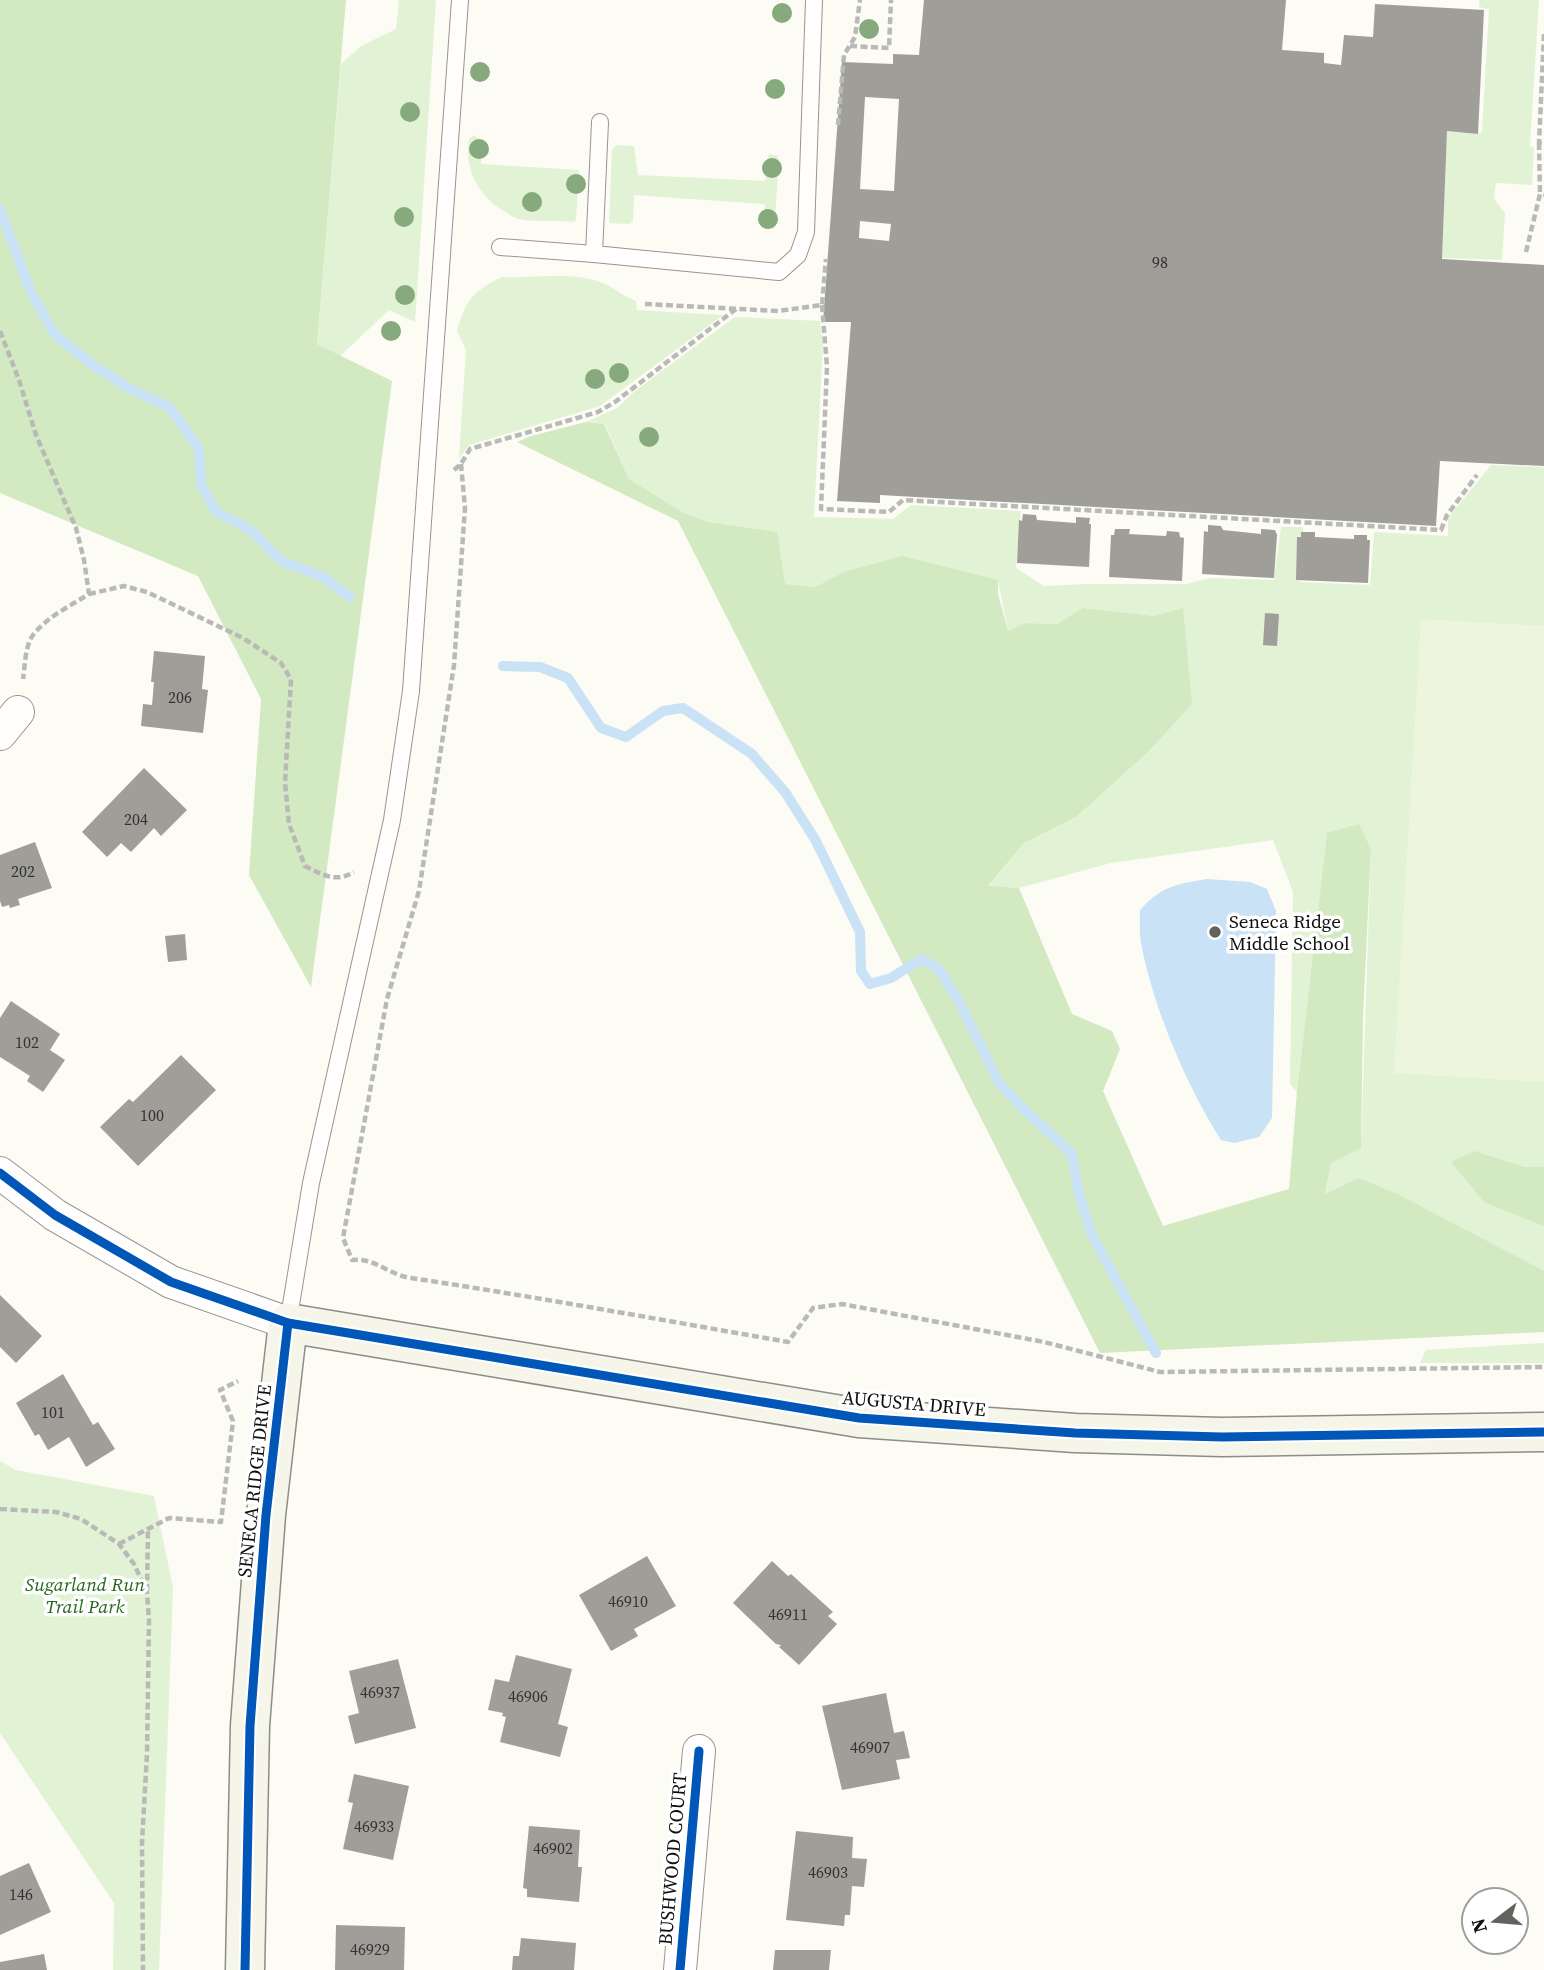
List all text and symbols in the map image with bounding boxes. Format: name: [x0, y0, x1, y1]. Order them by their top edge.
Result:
house number: 98: [1152, 251, 1168, 273]
house number: 206: [168, 686, 192, 708]
house number: 204: [124, 808, 148, 830]
house number: 202: [11, 860, 35, 882]
place label: Seneca Ridge Middle School: [1229, 908, 1350, 956]
marker: Seneca Ridge Middle School: [1207, 924, 1223, 940]
house number: 102: [15, 1031, 39, 1053]
house number: 100: [140, 1104, 164, 1126]
street label: SENECA RIDGE DRIVE: [231, 1383, 277, 1579]
street label: AUGUSTA DRIVE: [841, 1384, 987, 1422]
house number: 101: [41, 1401, 65, 1423]
park label: Sugarland Run Trail Park: [25, 1571, 145, 1619]
house number: 46910: [608, 1590, 648, 1612]
house number: 46911: [768, 1603, 808, 1625]
house number: 46937: [360, 1681, 400, 1703]
house number: 46906: [508, 1685, 548, 1707]
house number: 46907: [850, 1736, 890, 1758]
street label: BUSHWOOD COURT: [652, 1771, 693, 1946]
house number: 46933: [354, 1815, 394, 1837]
house number: 46902: [533, 1837, 573, 1859]
house number: 46903: [808, 1861, 848, 1883]
house number: 146: [9, 1883, 33, 1905]
north arrow: [1460, 1886, 1530, 1956]
text: N: [1464, 1915, 1493, 1936]
house number: 46929: [350, 1938, 390, 1960]

